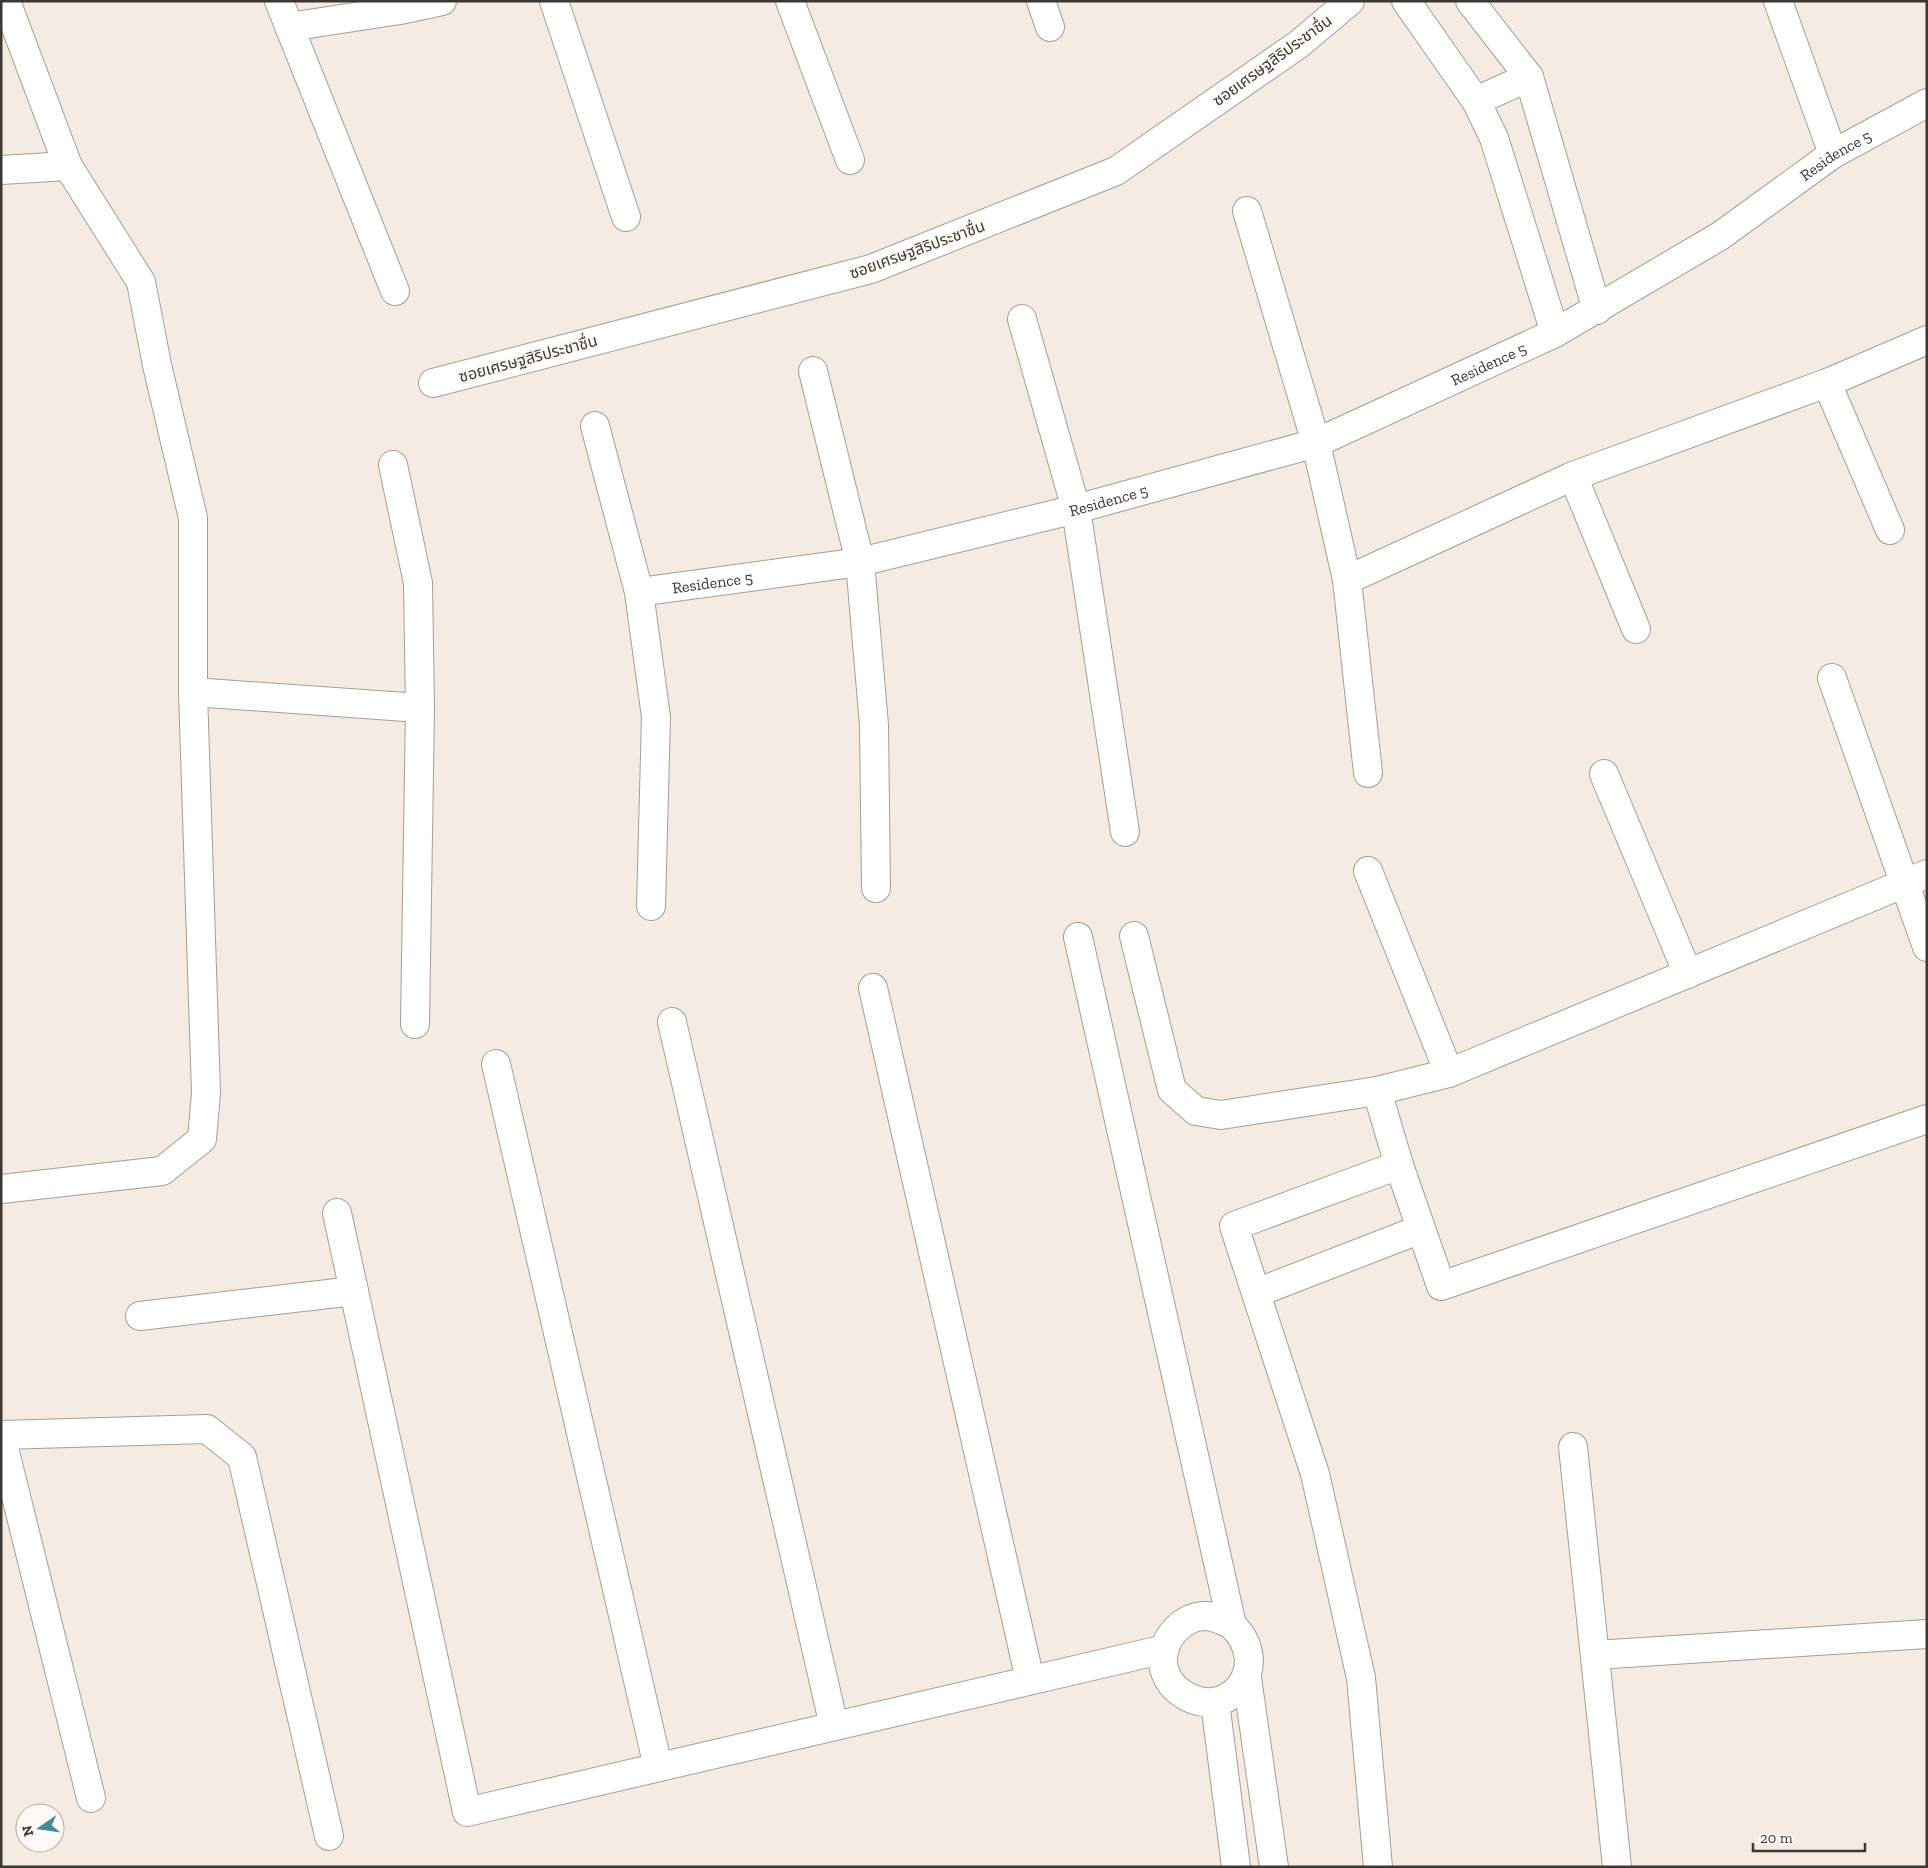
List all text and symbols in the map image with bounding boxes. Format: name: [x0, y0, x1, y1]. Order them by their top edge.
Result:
street label: ซอยเศรษฐสิริประชาชื่น: [1208, 9, 1336, 110]
street label: Residence 5: [1796, 126, 1875, 185]
street label: ซอยเศรษฐสิริประชาชื่น: [846, 214, 987, 283]
street label: ซอยเศรษฐสิริประชาชื่น: [456, 329, 600, 386]
street label: Residence 5: [1448, 339, 1529, 390]
street label: Residence 5: [1067, 481, 1150, 520]
street label: Residence 5: [671, 568, 754, 597]
north arrow: [15, 1803, 65, 1853]
scale bar: [1753, 1820, 1866, 1852]
text: N: [18, 1823, 37, 1838]
text: 20 m: [1760, 1829, 1793, 1847]

